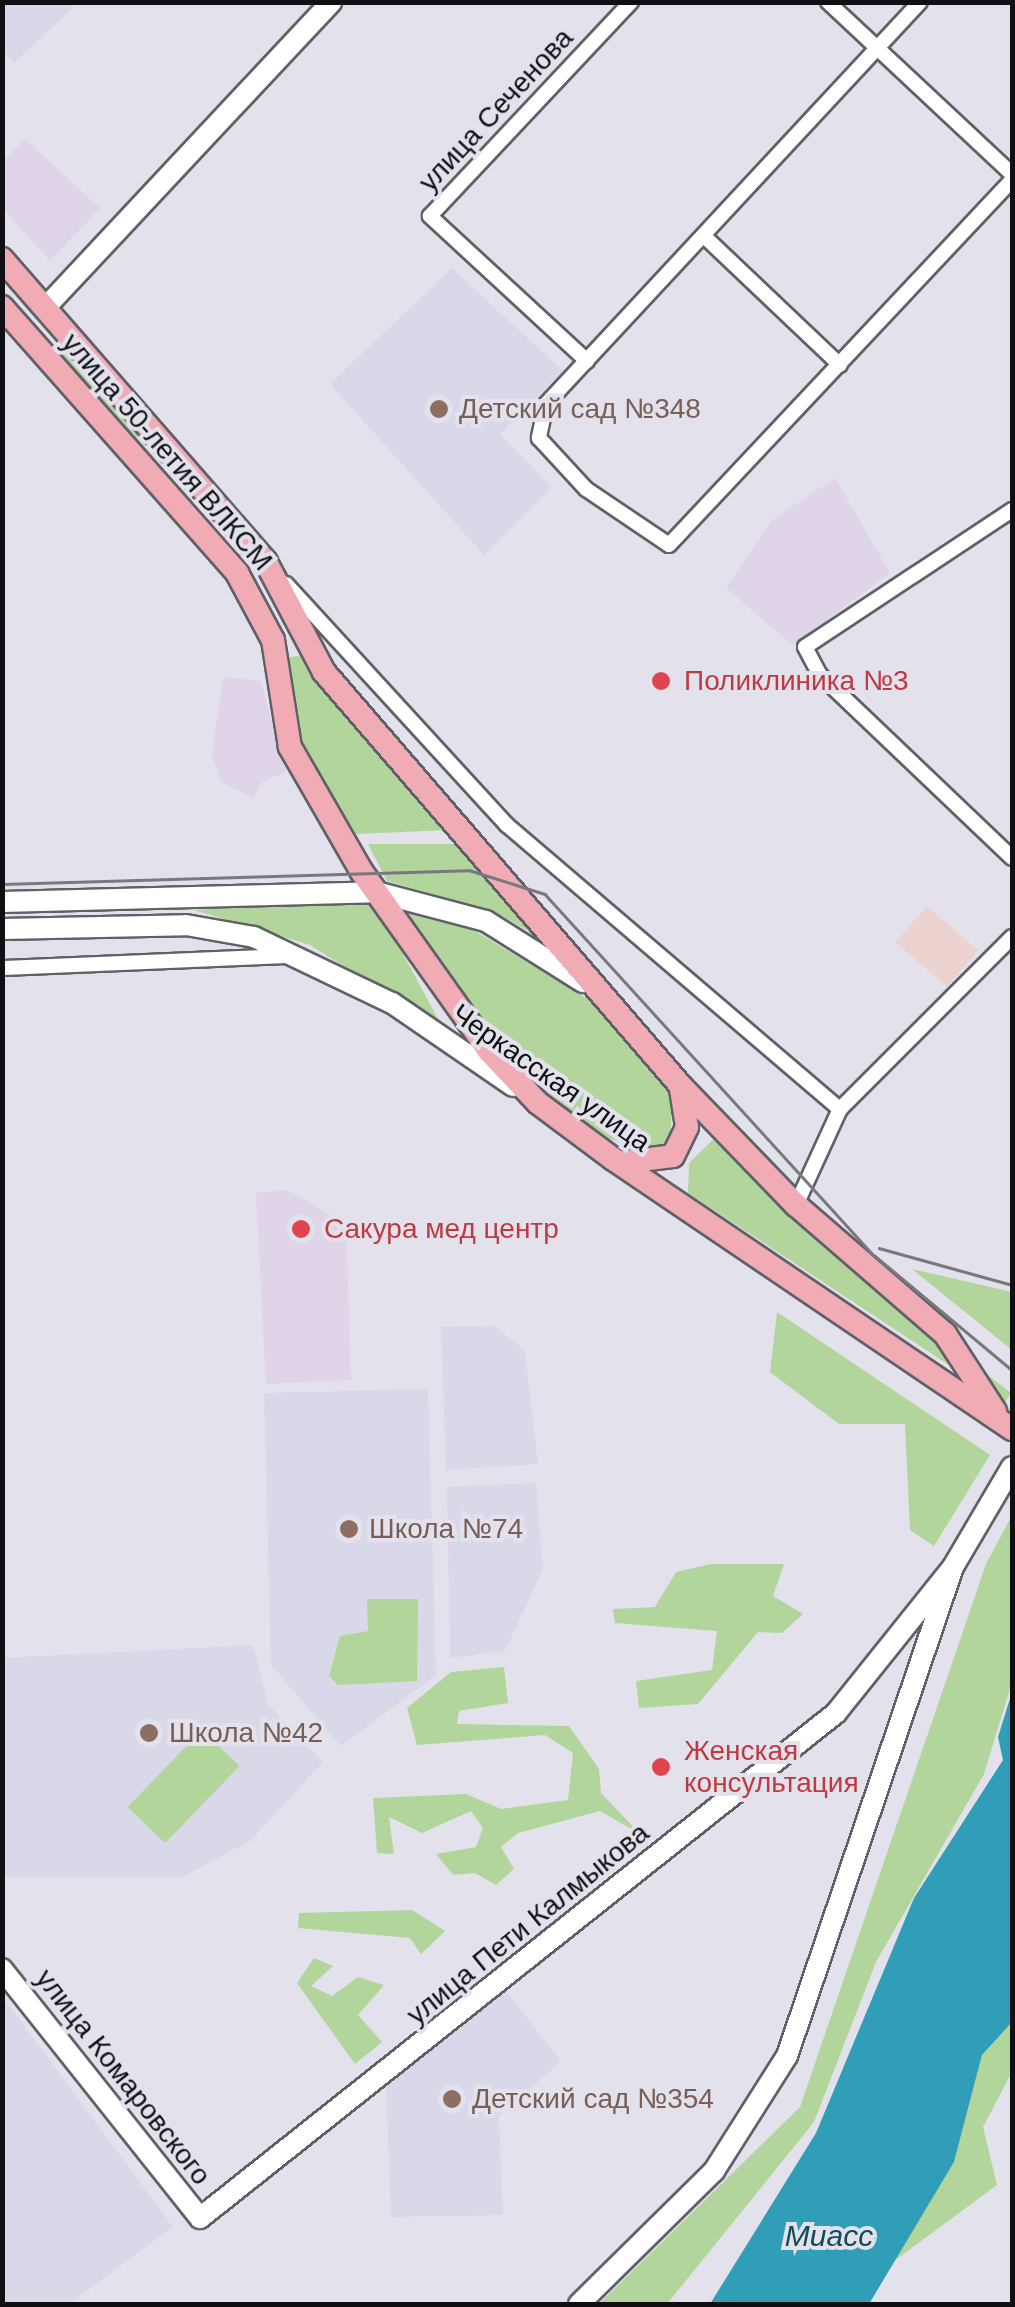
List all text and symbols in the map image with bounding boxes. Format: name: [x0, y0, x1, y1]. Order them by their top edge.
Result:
street label: улица Сеченова: [412, 21, 580, 199]
street label: улица 50-летия ВЛКСМ: [55, 326, 279, 578]
place label: Детский сад №348: [459, 392, 701, 426]
marker: Детский сад №348: [428, 398, 450, 420]
place label: Поликлиника №3: [684, 664, 909, 698]
marker: Поликлиника №3: [648, 668, 674, 694]
street label: Черкасская улица: [445, 997, 657, 1159]
place label: Сакура мед центр: [324, 1212, 559, 1246]
marker: Сакура мед центр: [288, 1216, 314, 1242]
place label: Школа №74: [369, 1512, 523, 1546]
marker: Школа №74: [338, 1518, 360, 1540]
place label: Школа №42: [169, 1716, 323, 1750]
marker: Школа №42: [138, 1722, 160, 1744]
place label: Женская консультация: [684, 1734, 859, 1800]
marker: Женская консультация: [648, 1754, 674, 1780]
street label: улица Пети Калмыкова: [400, 1816, 656, 2032]
street label: улица Комаровского: [28, 1962, 218, 2192]
place label: Детский сад №354: [472, 2082, 714, 2116]
marker: Детский сад №354: [441, 2088, 463, 2110]
water label: Миасс: [785, 2218, 873, 2254]

